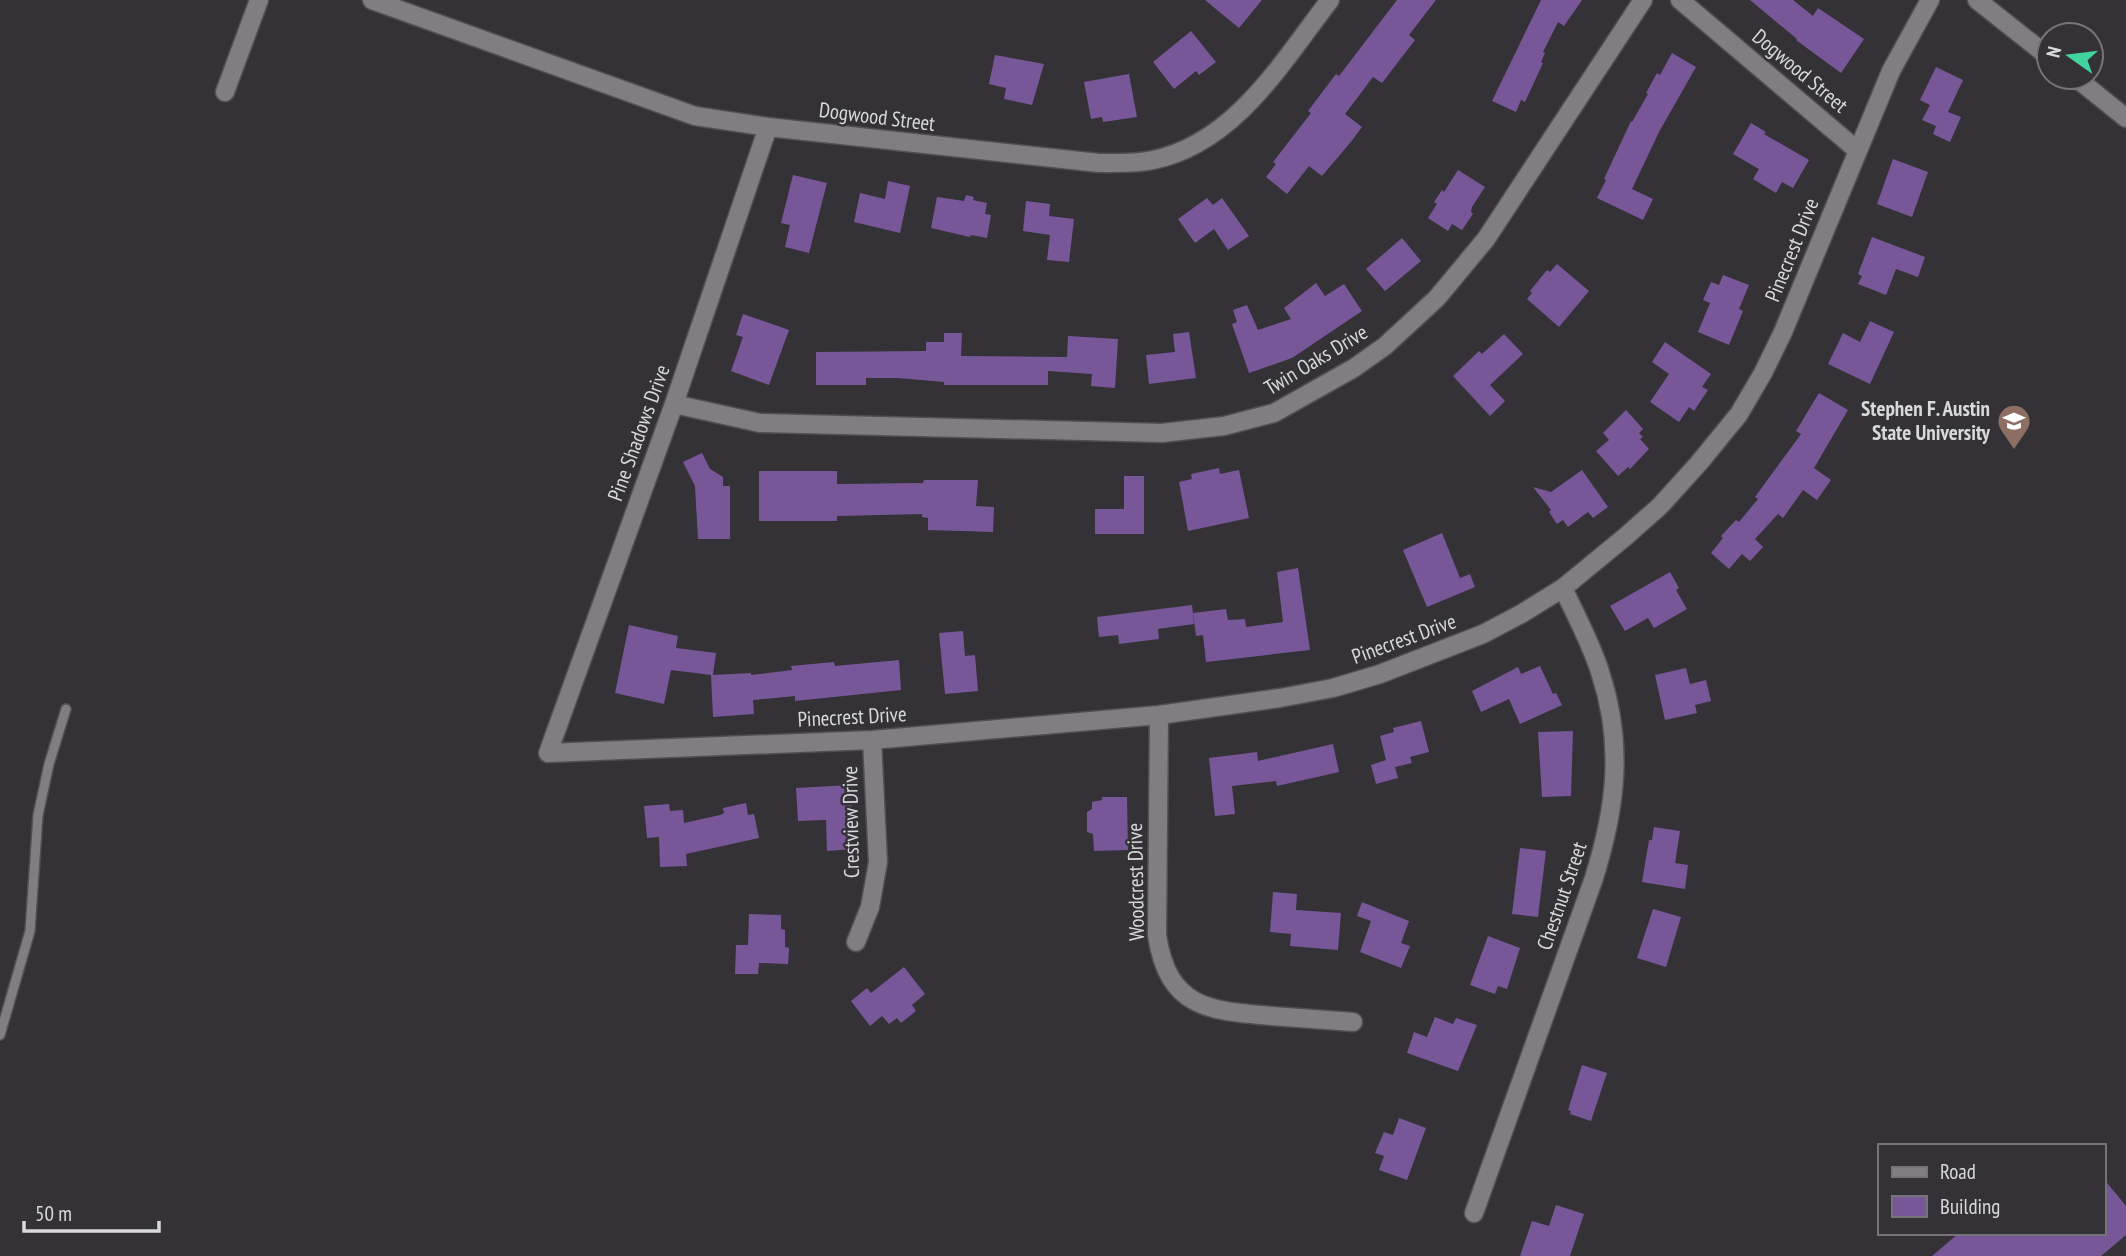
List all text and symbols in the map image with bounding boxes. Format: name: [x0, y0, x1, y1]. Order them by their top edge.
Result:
north arrow: [2035, 21, 2105, 91]
street label: Dogwood Street: [1747, 23, 1854, 119]
text: N: [2041, 44, 2066, 60]
street label: Dogwood Street: [818, 96, 937, 137]
street label: Pinecrest Drive: [1759, 194, 1824, 305]
street label: Twin Oaks Drive: [1259, 318, 1372, 401]
street label: Pine Shadows Drive: [601, 361, 676, 505]
place label: Stephen F. Austin State University: [1861, 395, 1991, 446]
school or university icon: Stephen F. Austin State University: [1995, 402, 2033, 451]
street label: Pinecrest Drive: [1348, 607, 1460, 670]
street label: Pinecrest Drive: [797, 700, 907, 733]
street label: Crestview Drive: [836, 766, 865, 878]
street label: Woodcrest Drive: [1121, 823, 1150, 941]
street label: Chestnut Street: [1530, 838, 1593, 953]
legend: [1878, 1144, 2105, 1235]
text: Road: [1940, 1158, 1976, 1185]
scale bar: [24, 1190, 159, 1234]
text: Building: [1940, 1193, 2000, 1220]
text: 50 m: [35, 1200, 72, 1227]

